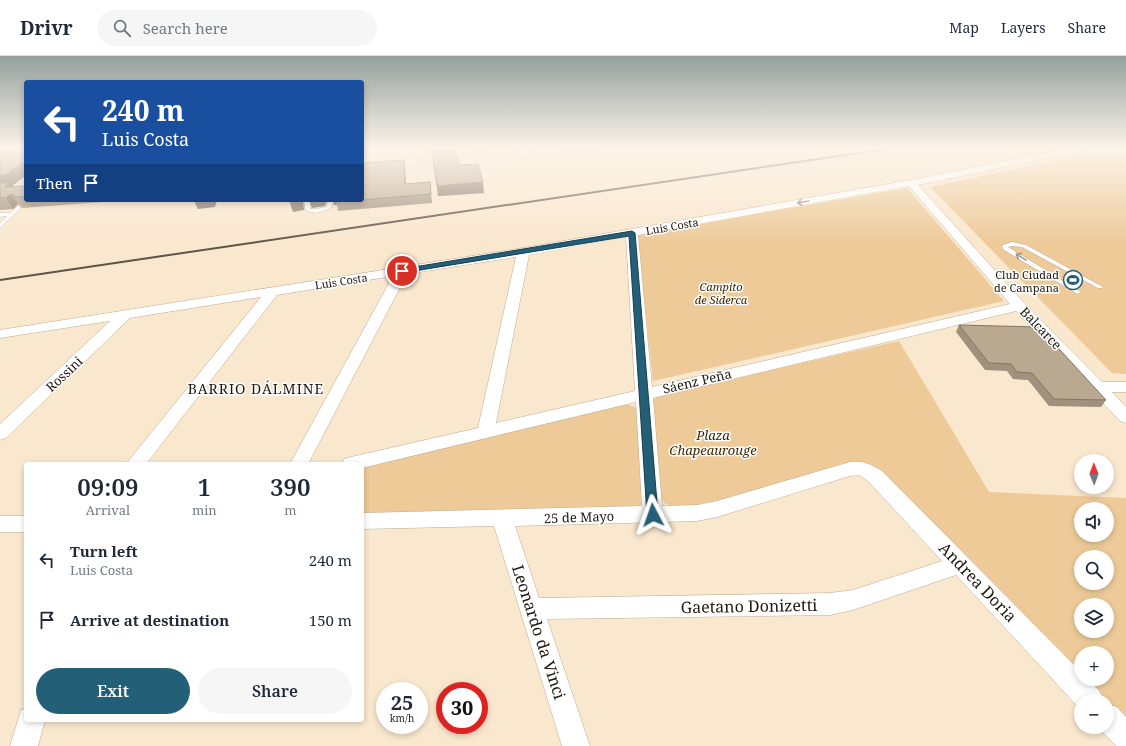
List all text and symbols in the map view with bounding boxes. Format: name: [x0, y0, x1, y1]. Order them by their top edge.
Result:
search box: [97, 10, 377, 46]
text: Drivr: [20, 15, 73, 41]
icon: search: [111, 17, 133, 39]
text: Search here: [143, 18, 228, 38]
text: Map: [949, 18, 979, 37]
text: Layers: [1001, 18, 1046, 37]
text: Share: [1068, 18, 1106, 37]
text: 240 m: [102, 91, 184, 129]
icon: left: [36, 96, 88, 148]
text: Luis Costa: [102, 127, 189, 151]
icon: arrive: [80, 172, 102, 194]
text: Then: [36, 173, 72, 193]
one-way arrow: [797, 199, 810, 207]
street label: Luis Costa: [644, 214, 700, 238]
one-way arrow: [1015, 253, 1027, 261]
pin: [385, 254, 419, 288]
icon: arrive: [391, 260, 413, 282]
place label: Club Ciudad de Campana: [994, 267, 1059, 295]
street label: Luis Costa: [313, 269, 369, 293]
sports icon: Club Ciudad de Campana: [1062, 269, 1084, 291]
park label: Campito de Siderca: [695, 279, 748, 307]
street label: Balcarce: [1016, 303, 1066, 353]
street label: Rossini: [42, 352, 86, 396]
street label: Sáenz Peña: [661, 364, 733, 398]
district label: BARRIO DÁLMINE: [188, 379, 324, 398]
park label: Plaza Chapeaurouge: [669, 426, 757, 459]
north arrow: [1074, 454, 1114, 494]
map controls: [1074, 454, 1114, 734]
text: 09:09: [77, 470, 139, 503]
text: 1: [198, 470, 211, 503]
text: 390: [270, 470, 311, 503]
position arrow: [632, 494, 674, 536]
text: Arrival: [86, 501, 130, 519]
text: min: [192, 501, 217, 519]
text: m: [284, 501, 296, 519]
button: sound: [1074, 502, 1114, 542]
street label: 25 de Mayo: [544, 507, 614, 527]
street label: Andrea Doria: [934, 537, 1022, 627]
text: Turn left: [70, 541, 138, 561]
icon: left: [36, 549, 58, 571]
text: 240 m: [309, 550, 352, 570]
button: search: [1074, 550, 1114, 590]
text: Luis Costa: [70, 561, 133, 579]
street label: Leonardo da Vinci: [507, 562, 571, 702]
street label: Gaetano Donizetti: [680, 594, 818, 618]
button: layers: [1074, 598, 1114, 638]
icon: arrive: [36, 609, 58, 631]
text: Arrive at destination: [70, 610, 229, 630]
text: 150 m: [309, 610, 352, 630]
button: +: [1074, 646, 1114, 686]
button: Exit: [36, 668, 190, 714]
button: Share: [198, 668, 352, 714]
speed limit sign: 30: [436, 682, 488, 734]
text: 25: [391, 689, 413, 716]
button: −: [1074, 694, 1114, 734]
text: km/h: [390, 711, 414, 725]

